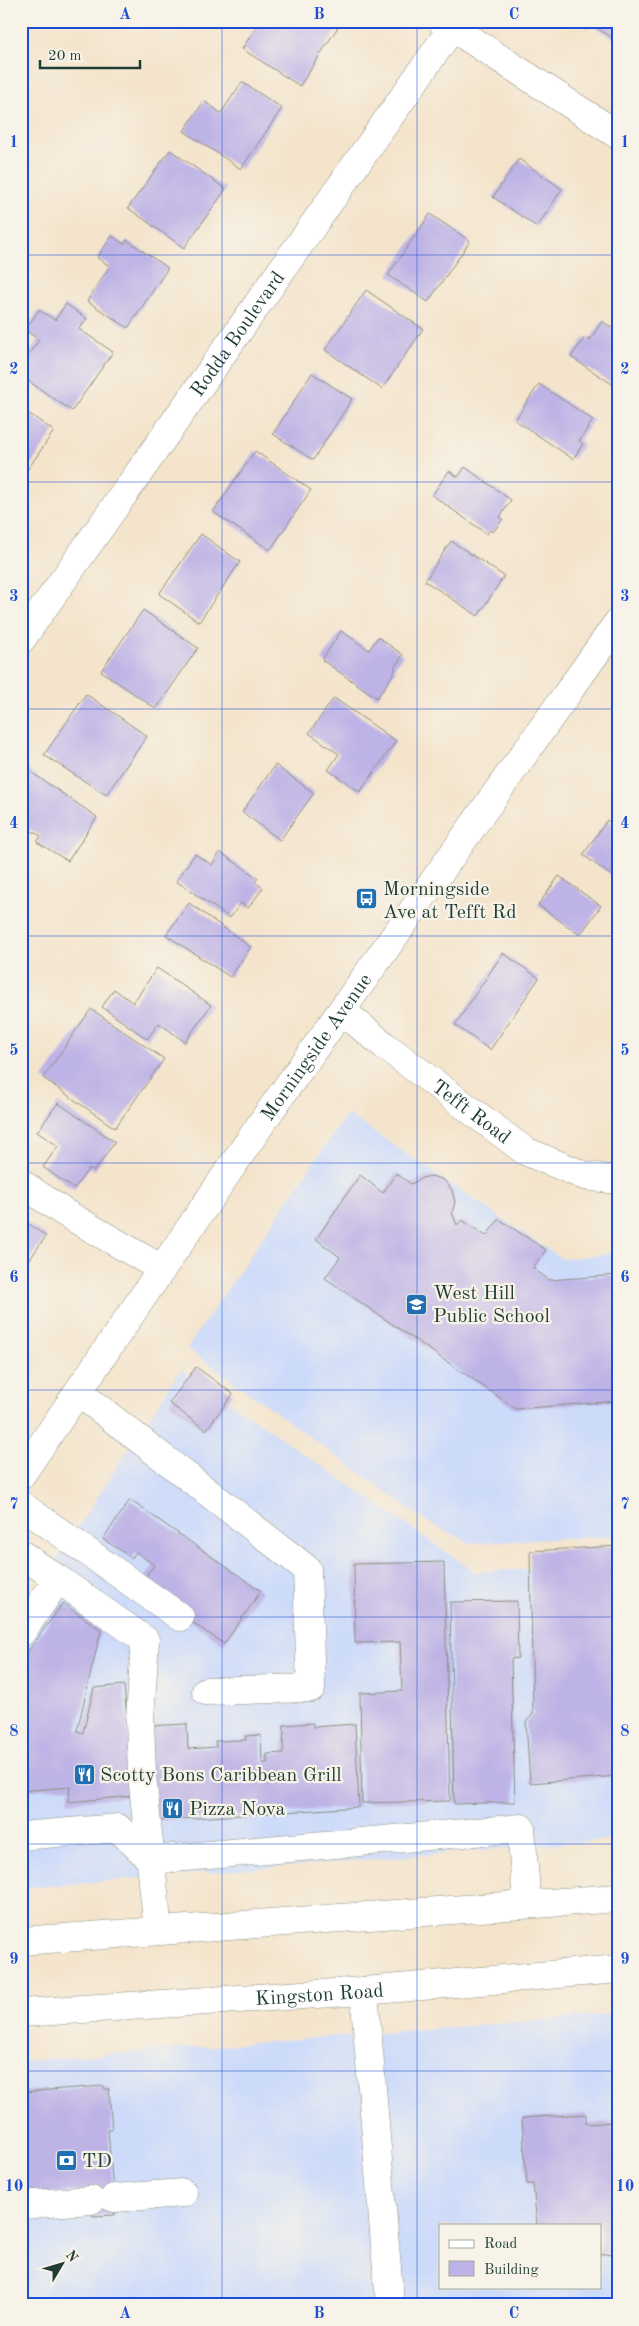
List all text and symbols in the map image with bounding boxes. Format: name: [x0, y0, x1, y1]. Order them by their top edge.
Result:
text: A: [119, 7, 131, 23]
text: B: [313, 7, 325, 23]
text: C: [509, 7, 519, 23]
scale bar: [40, 38, 140, 70]
text: 20 m: [48, 49, 82, 64]
text: 1: [9, 135, 19, 151]
text: 1: [620, 135, 630, 151]
street label: Rodda Boulevard: [188, 268, 289, 401]
text: 2: [9, 362, 19, 378]
text: 2: [620, 362, 630, 378]
text: 3: [9, 589, 19, 605]
text: 3: [620, 589, 630, 605]
text: 4: [9, 816, 19, 832]
text: 4: [620, 816, 630, 832]
place label: Morningside Ave at Tefft Rd: [383, 880, 517, 923]
bus stop icon: Morningside Ave at Tefft Rd: [355, 887, 379, 911]
street label: Morningside Avenue: [258, 970, 376, 1125]
text: 5: [9, 1043, 19, 1059]
text: 5: [620, 1043, 630, 1059]
street label: Tefft Road: [428, 1077, 514, 1148]
text: 6: [9, 1270, 19, 1286]
text: 6: [620, 1270, 630, 1286]
place label: West Hill Public School: [433, 1284, 550, 1327]
school or university icon: West Hill Public School: [405, 1292, 429, 1316]
text: 7: [9, 1497, 19, 1513]
text: 7: [620, 1497, 630, 1513]
text: 8: [9, 1724, 19, 1740]
text: 8: [620, 1724, 630, 1740]
restaurant icon: Scotty Bons Caribbean Grill: [72, 1762, 96, 1786]
place label: Scotty Bons Caribbean Grill: [100, 1766, 342, 1786]
restaurant icon: Pizza Nova: [161, 1796, 185, 1820]
place label: Pizza Nova: [189, 1800, 286, 1820]
text: 9: [9, 1952, 19, 1968]
text: 9: [620, 1952, 630, 1968]
street label: Kingston Road: [255, 1981, 385, 2010]
bank icon: TD: [54, 2148, 78, 2172]
place label: TD: [82, 2152, 112, 2172]
text: 10: [5, 2179, 23, 2195]
text: 10: [616, 2179, 634, 2195]
legend: [439, 2224, 602, 2288]
text: Road: [484, 2237, 518, 2252]
north arrow: [38, 2238, 88, 2288]
text: N: [63, 2248, 80, 2265]
text: Building: [484, 2263, 539, 2278]
text: A: [119, 2306, 131, 2322]
text: B: [313, 2306, 325, 2322]
text: C: [509, 2306, 519, 2322]

